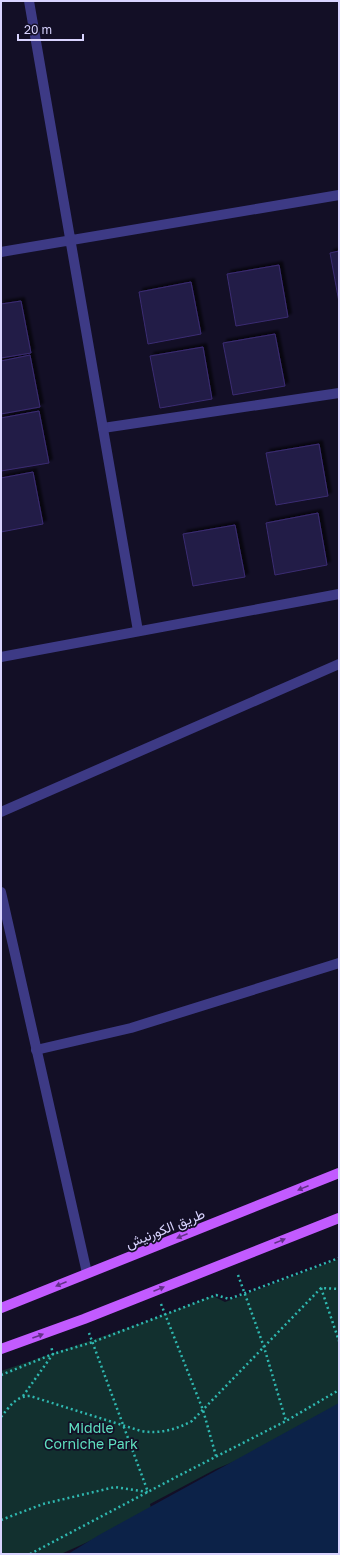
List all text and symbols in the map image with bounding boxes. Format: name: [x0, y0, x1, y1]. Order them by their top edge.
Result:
scale bar: [18, 16, 83, 42]
text: 20 m: [24, 22, 52, 37]
one-way arrow: [296, 1185, 308, 1191]
street label: طريق الكورنيش: [123, 1204, 208, 1253]
one-way arrow: [175, 1233, 187, 1239]
one-way arrow: [274, 1238, 286, 1244]
one-way arrow: [55, 1281, 67, 1287]
one-way arrow: [153, 1286, 164, 1292]
one-way arrow: [32, 1333, 44, 1339]
park label: Middle Corniche Park: [44, 1419, 138, 1452]

